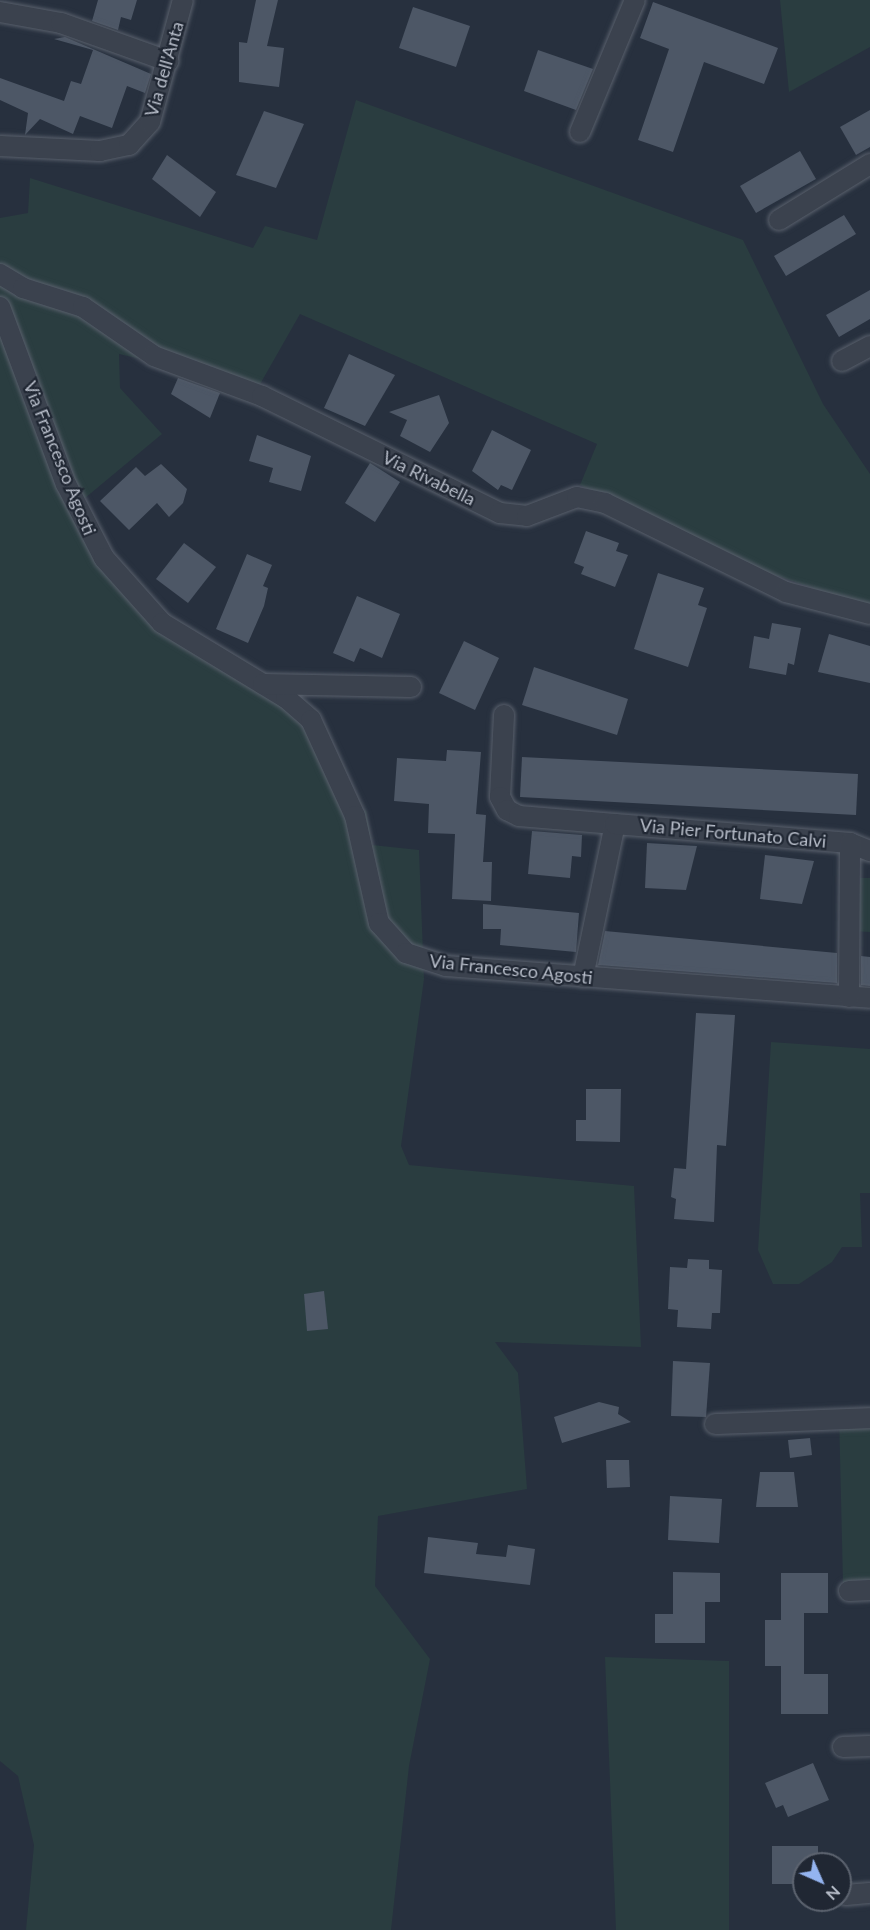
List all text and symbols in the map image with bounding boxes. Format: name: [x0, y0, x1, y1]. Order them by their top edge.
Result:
street label: Via dell'Anta: [140, 19, 188, 119]
street label: Via Francesco Agosti: [19, 378, 101, 538]
street label: Via Rivabella: [379, 446, 479, 510]
street label: Via Pier Fortunato Calvi: [639, 814, 827, 852]
street label: Via Francesco Agosti: [428, 950, 594, 988]
north arrow: [792, 1852, 852, 1912]
text: N: [823, 1883, 845, 1905]

